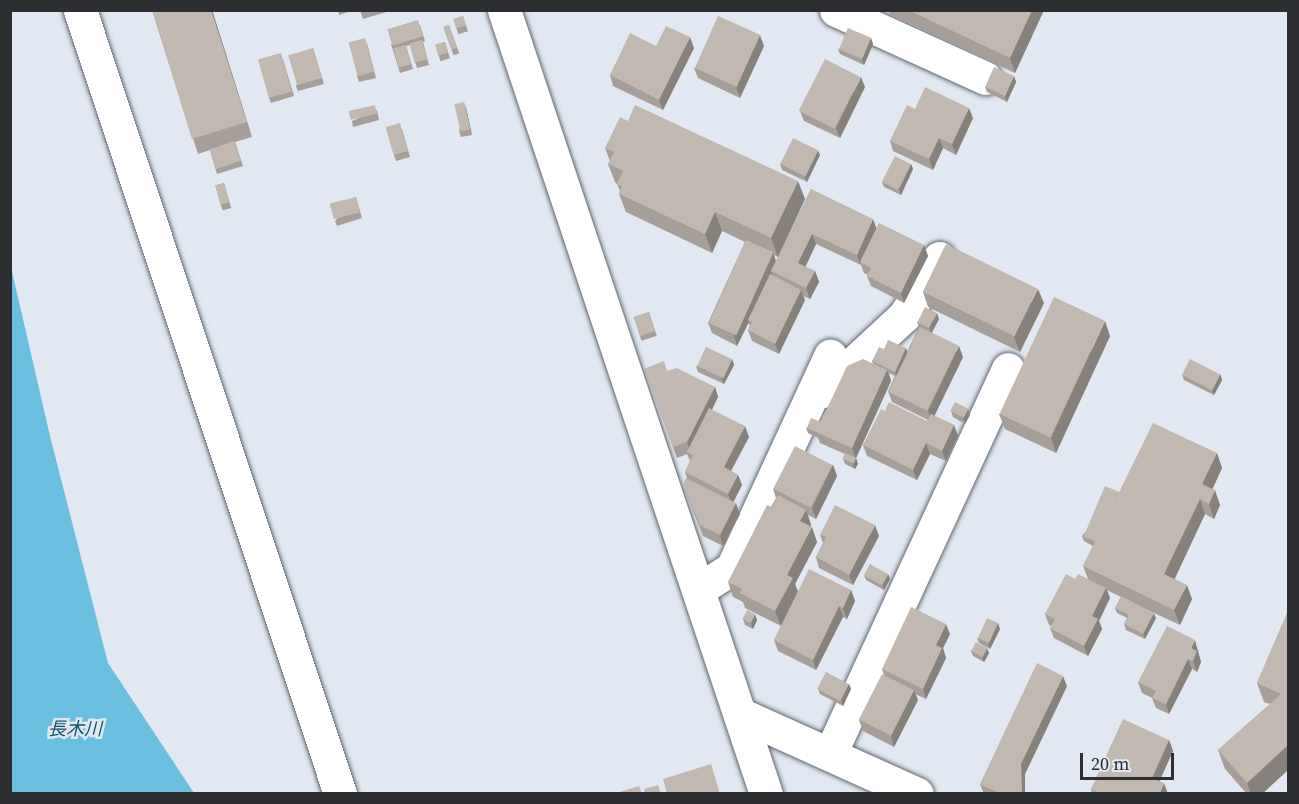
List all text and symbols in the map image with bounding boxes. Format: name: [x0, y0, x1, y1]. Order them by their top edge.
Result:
water label: 長木川: [48, 718, 102, 740]
scale bar: [1083, 741, 1178, 779]
text: 20 m: [1091, 751, 1129, 776]

